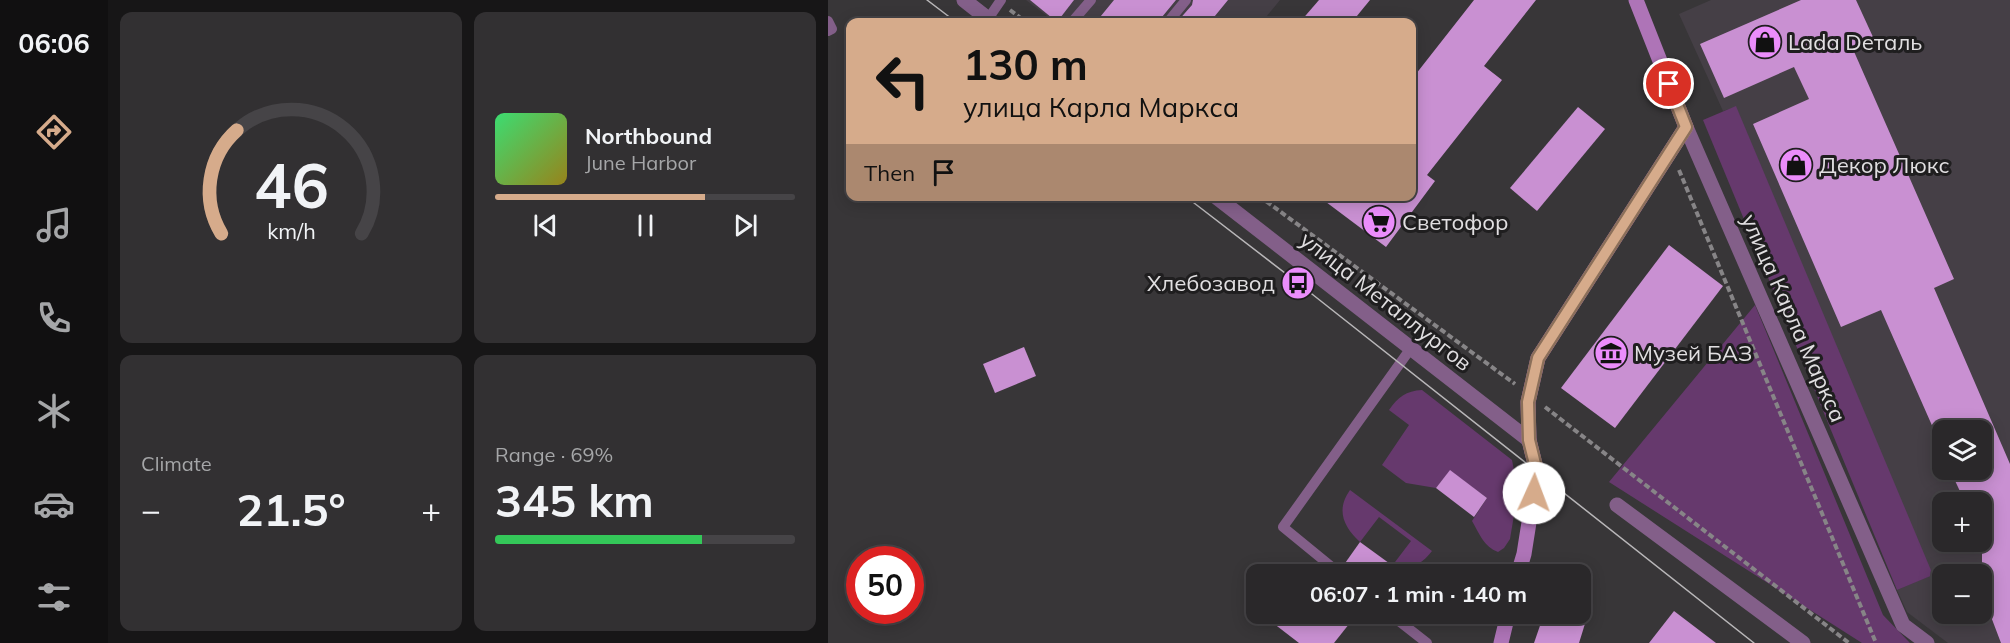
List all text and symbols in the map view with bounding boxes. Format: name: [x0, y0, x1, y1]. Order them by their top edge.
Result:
shop icon: Lada Dеталь: [1747, 24, 1783, 60]
text: 06:06: [18, 26, 90, 60]
place label: Lada Dеталь: [1788, 28, 1922, 56]
text: 130 m: [963, 38, 1088, 91]
icon: left: [864, 42, 942, 120]
pin: [1643, 58, 1694, 109]
icon: arrive: [1652, 67, 1685, 100]
text: улица Карла Маркса: [963, 90, 1239, 124]
icon: directions: [33, 111, 75, 153]
text: Northbound: [585, 122, 712, 150]
text: 46: [254, 146, 328, 225]
shop icon: Декор Люкс: [1778, 147, 1814, 183]
text: June Harbor: [585, 150, 696, 175]
place label: Декор Люкс: [1819, 151, 1950, 179]
icon: arrive: [927, 156, 960, 189]
text: Then: [864, 159, 915, 187]
icon: music: [33, 204, 75, 246]
supermarket icon: Светофор: [1361, 204, 1397, 240]
place label: Светофор: [1402, 208, 1508, 236]
icon: previous: [529, 209, 562, 242]
icon: pause: [629, 209, 662, 242]
icon: next: [729, 209, 762, 242]
street label: улица Карла Маркса: [1735, 209, 1853, 427]
text: km/h: [267, 218, 315, 245]
street label: улица Металлургов: [1295, 225, 1477, 377]
bus stop icon: Хлебозавод: [1280, 265, 1316, 301]
place label: Хлебозавод: [1147, 269, 1275, 297]
icon: phone: [33, 297, 75, 339]
museum icon: Музей БАЗ: [1593, 335, 1629, 371]
place label: Музей БАЗ: [1634, 339, 1752, 367]
icon: climate: [33, 390, 75, 432]
map controls: [1932, 420, 1992, 624]
button: layers: [1932, 420, 1992, 480]
text: Range · 69%: [495, 442, 613, 467]
text: Climate: [141, 451, 212, 476]
position arrow: [1502, 461, 1566, 525]
text: 345 km: [495, 472, 654, 528]
text: 21.5°: [236, 481, 346, 537]
icon: car: [33, 483, 75, 525]
text: −: [141, 489, 161, 530]
text: +: [421, 489, 441, 530]
button: +: [1932, 492, 1992, 552]
speed limit sign: 50: [846, 546, 924, 624]
button: −: [1932, 564, 1992, 624]
icon: filters: [33, 576, 75, 618]
text: 06:07 · 1 min · 140 m: [1310, 580, 1527, 608]

